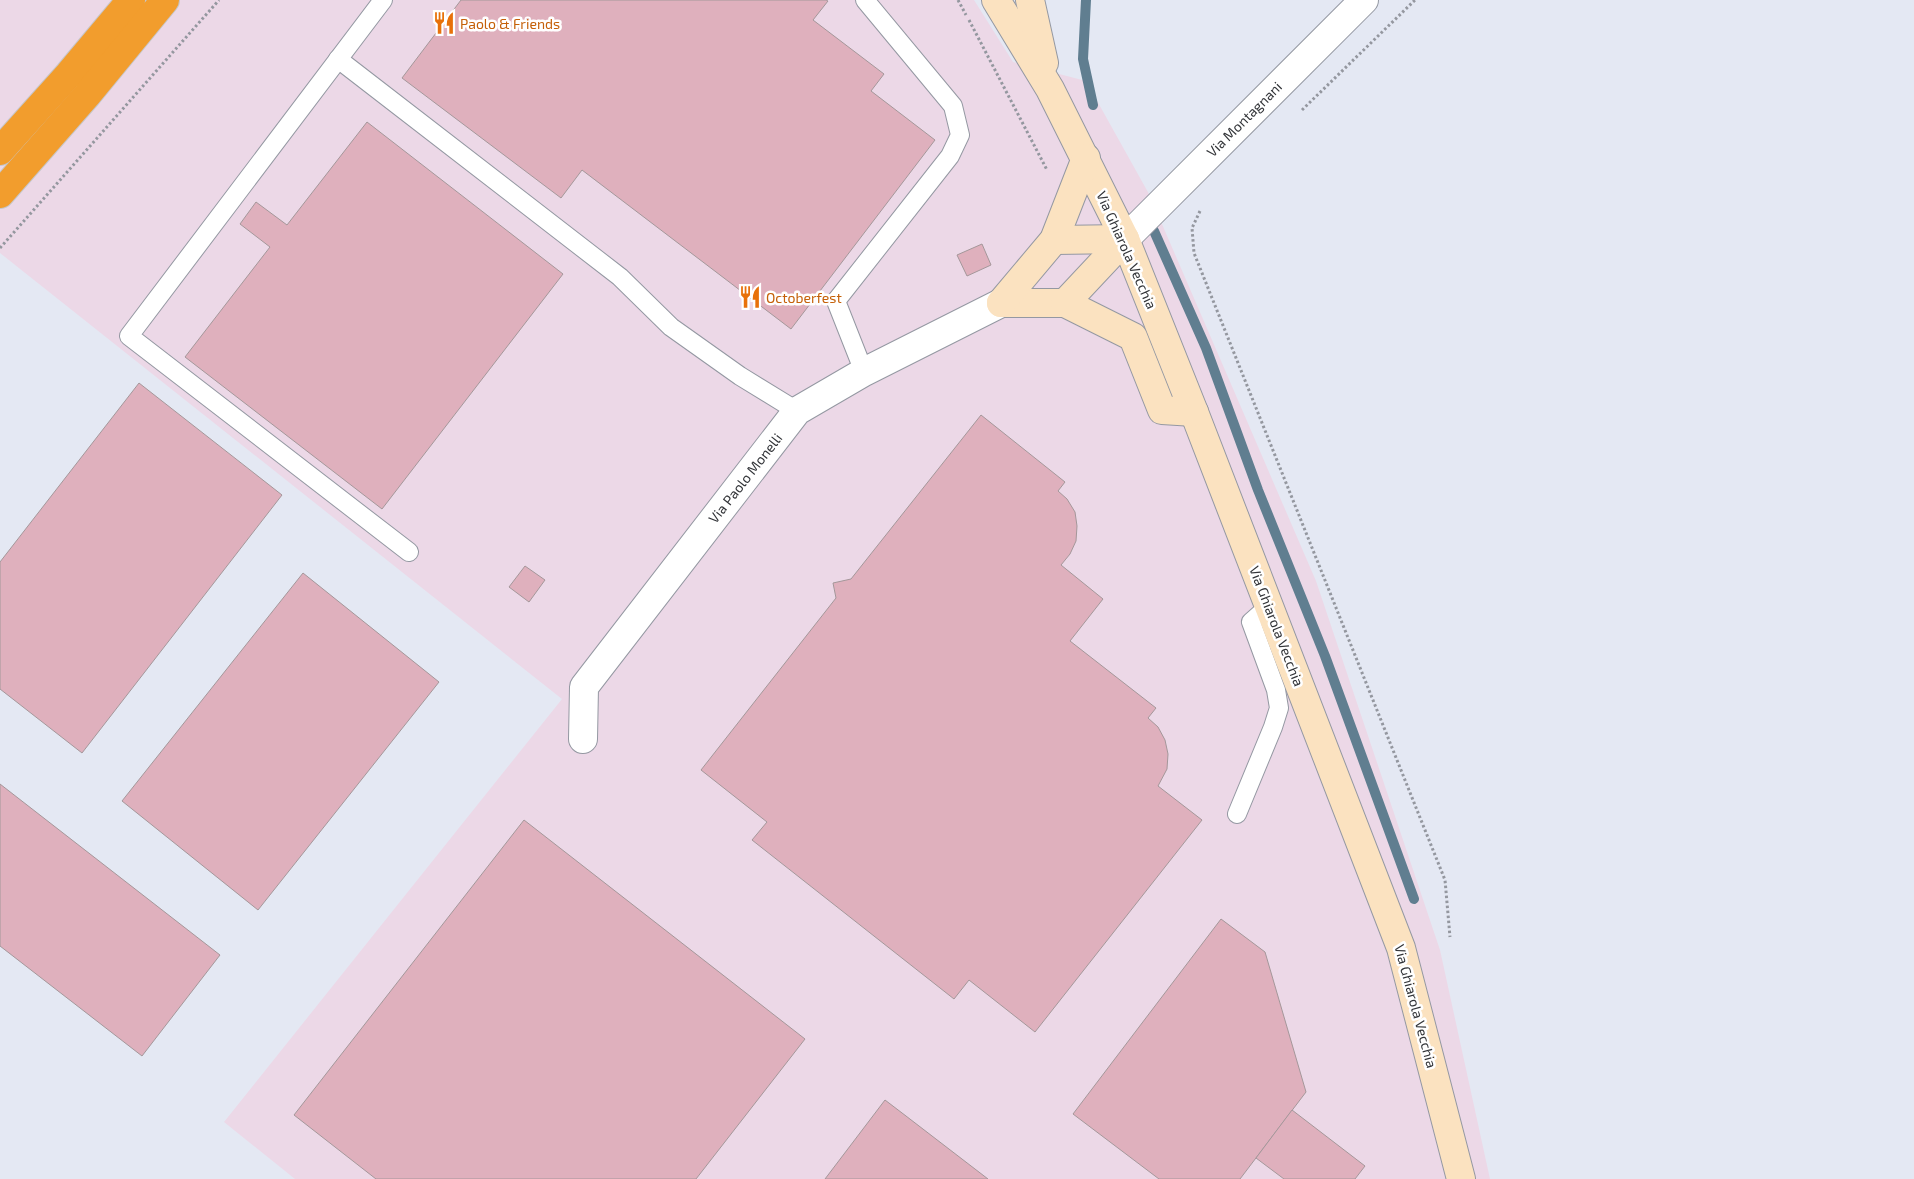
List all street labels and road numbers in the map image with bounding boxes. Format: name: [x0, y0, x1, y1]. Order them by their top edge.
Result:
street label: Via Montagnani: [1203, 78, 1285, 160]
street label: Via Ghiarola Vecchia: [1093, 188, 1161, 312]
street label: Via Paolo Monelli: [705, 430, 785, 526]
street label: Via Ghiarola Vecchia: [1246, 564, 1308, 688]
street label: Via Ghiarola Vecchia: [1391, 942, 1441, 1070]

